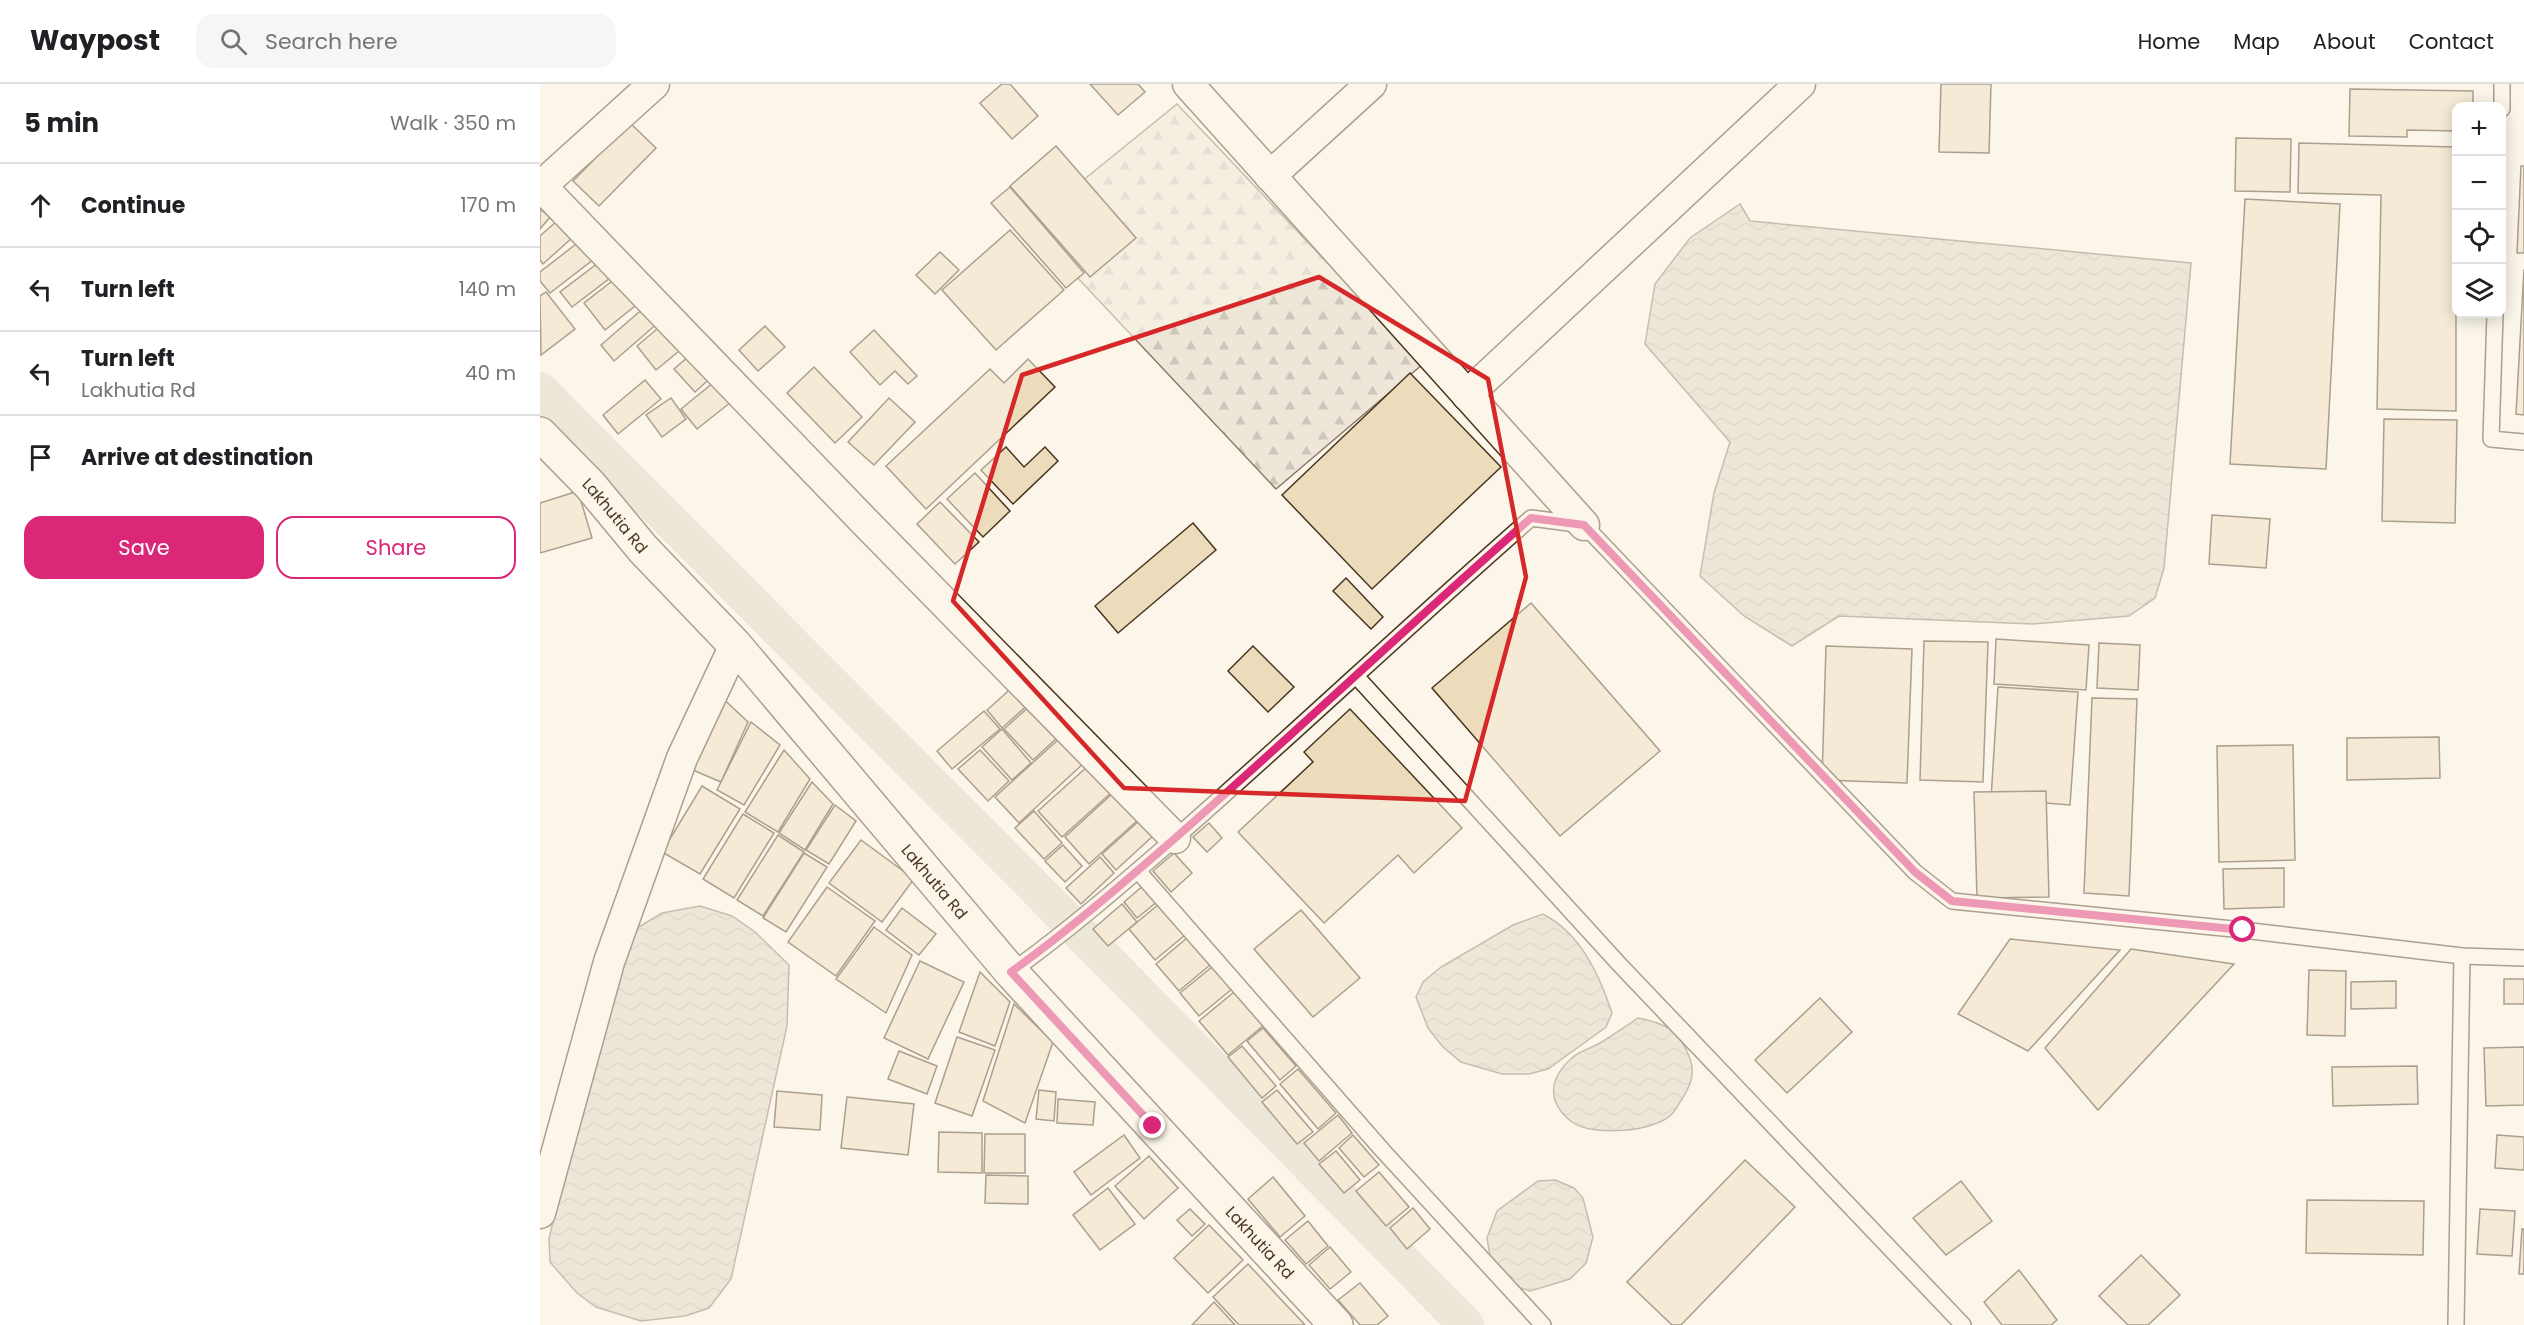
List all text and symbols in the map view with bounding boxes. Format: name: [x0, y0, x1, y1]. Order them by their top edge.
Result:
search box: [196, 14, 616, 68]
text: Waypost: [30, 21, 160, 60]
icon: search: [217, 25, 250, 58]
text: Search here: [265, 26, 398, 57]
text: Home: [2138, 27, 2200, 56]
text: Map: [2233, 27, 2280, 56]
text: About: [2313, 27, 2376, 56]
text: Contact: [2409, 27, 2494, 56]
map controls: [2452, 102, 2506, 318]
button: +: [2452, 102, 2506, 156]
text: 5 min: [24, 105, 99, 141]
text: Walk · 350 m: [390, 109, 516, 137]
button: −: [2452, 156, 2506, 210]
icon: ahead: [24, 189, 57, 222]
text: Continue: [81, 190, 185, 221]
text: 170 m: [460, 191, 516, 219]
button: locate: [2452, 210, 2506, 264]
button: layers: [2452, 264, 2506, 318]
icon: left: [24, 273, 57, 306]
text: Turn left: [81, 274, 175, 305]
text: 140 m: [459, 275, 516, 303]
text: Turn left: [81, 343, 175, 374]
icon: left: [24, 357, 57, 390]
text: 40 m: [465, 359, 516, 387]
text: Lakhutia Rd: [81, 376, 196, 404]
icon: arrive: [24, 441, 57, 474]
text: Arrive at destination: [81, 442, 313, 473]
street label: Lakhutia Rd: [577, 472, 653, 558]
button: Save: [24, 516, 264, 579]
button: Share: [276, 516, 516, 579]
street label: Lakhutia Rd: [896, 839, 973, 924]
route start: [2229, 916, 2255, 942]
route end: [1139, 1112, 1165, 1138]
street label: Lakhutia Rd: [1220, 1201, 1300, 1284]

